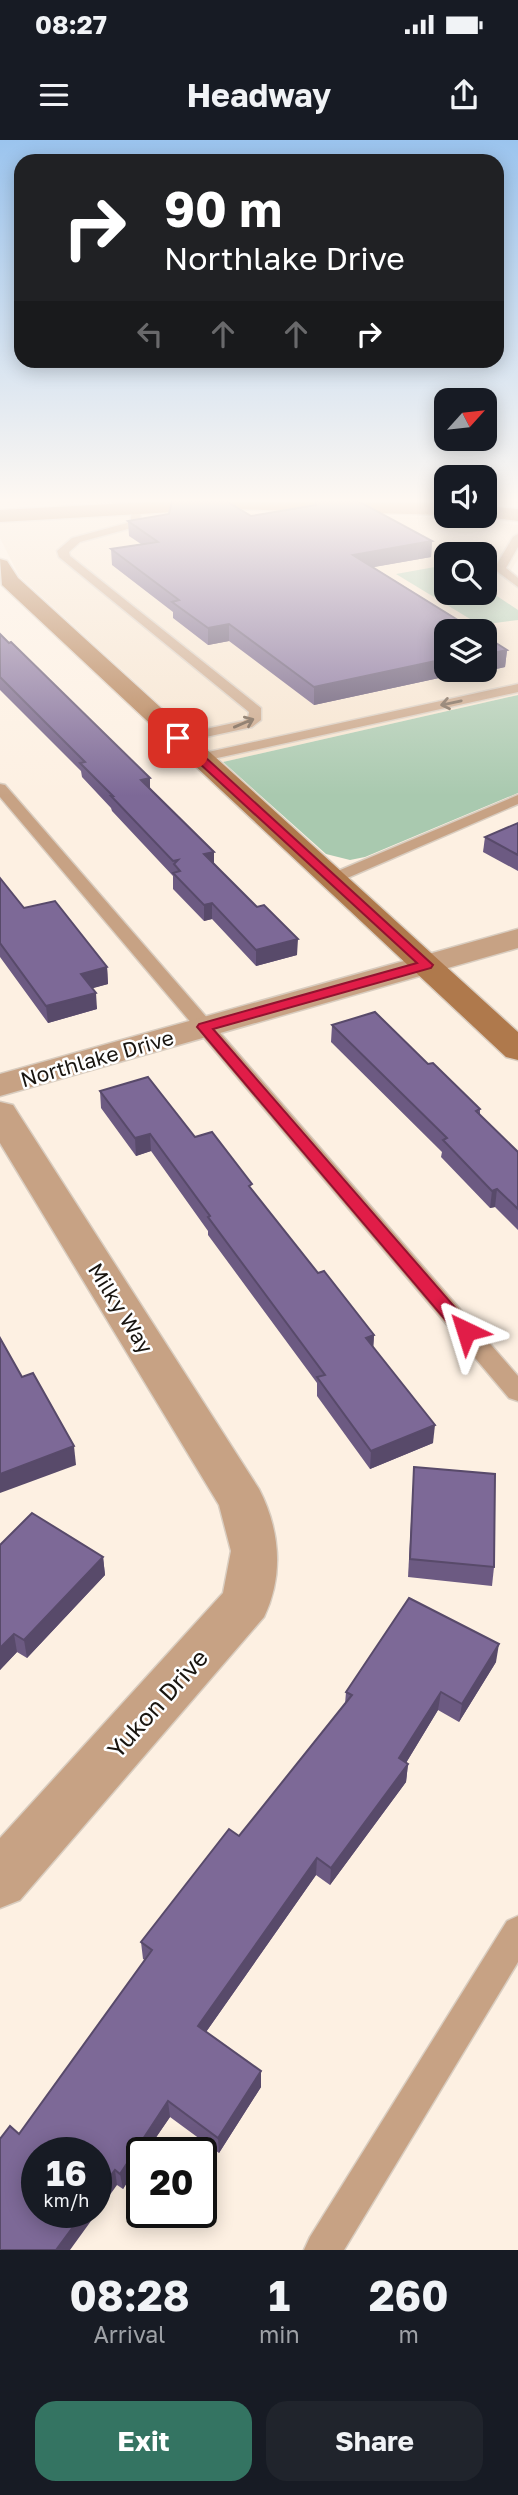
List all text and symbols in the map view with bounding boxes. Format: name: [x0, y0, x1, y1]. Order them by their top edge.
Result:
text: 08:27: [35, 9, 107, 40]
icon: menu: [35, 76, 73, 114]
text: Headway: [187, 76, 331, 114]
icon: share: [445, 76, 483, 114]
text: 90 m: [164, 179, 282, 238]
icon: right: [49, 182, 140, 273]
text: Northlake Drive: [164, 239, 405, 277]
icon: left: [131, 315, 169, 353]
icon: ahead: [204, 315, 242, 353]
icon: ahead: [277, 315, 315, 353]
icon: right: [350, 315, 388, 353]
north arrow: [434, 388, 497, 452]
map controls: [434, 388, 497, 682]
button: sound: [434, 465, 497, 528]
button: search: [434, 542, 497, 605]
button: layers: [434, 619, 497, 682]
one-way arrow: [440, 696, 463, 710]
pin: [148, 708, 208, 768]
one-way arrow: [233, 715, 254, 728]
icon: arrive: [159, 719, 197, 757]
street label: Northlake Drive: [17, 1024, 177, 1092]
street label: Milky Way: [83, 1258, 159, 1358]
position arrow: [429, 1294, 503, 1368]
street label: Yukon Drive: [101, 1643, 213, 1763]
speed limit sign: 20: [126, 2137, 217, 2228]
text: 16: [46, 2152, 87, 2194]
text: km/h: [44, 2189, 89, 2211]
text: 08:28: [69, 2270, 190, 2320]
text: 1: [268, 2270, 290, 2320]
text: 260: [369, 2270, 449, 2320]
text: Arrival: [93, 2320, 165, 2348]
text: min: [259, 2320, 300, 2348]
text: m: [399, 2320, 419, 2348]
button: Exit: [35, 2401, 252, 2481]
button: Share: [266, 2401, 483, 2481]

